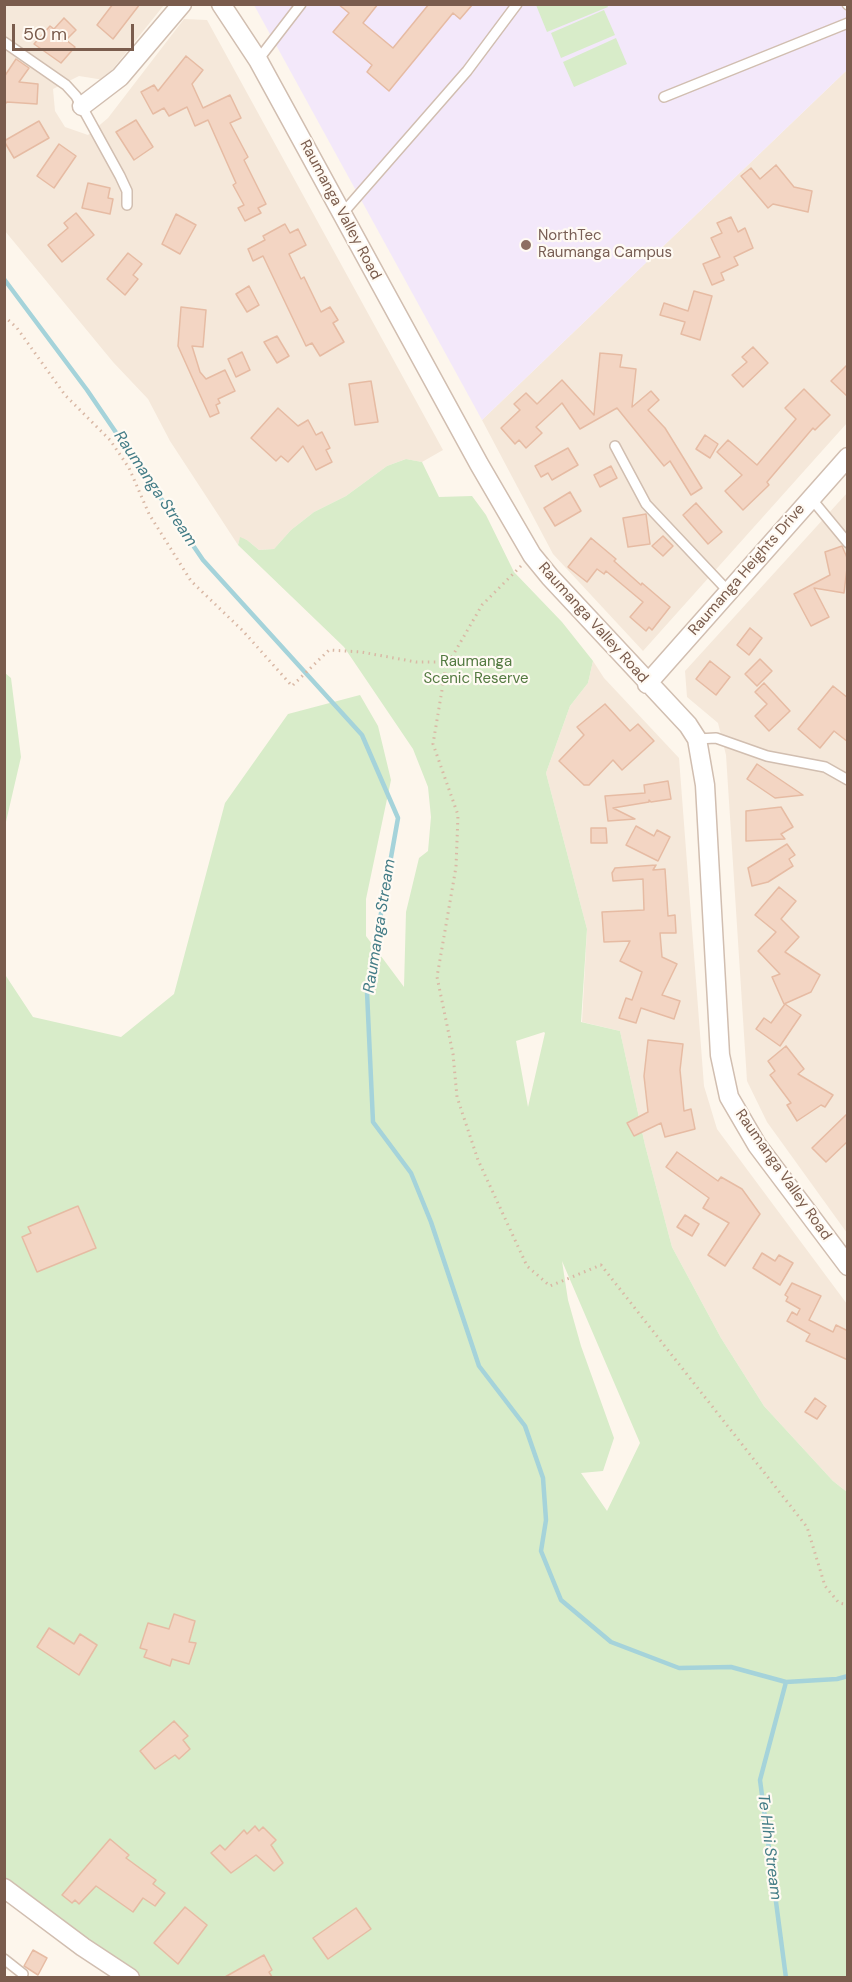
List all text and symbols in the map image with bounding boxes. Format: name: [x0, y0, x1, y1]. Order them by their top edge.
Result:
scale bar: [15, 12, 136, 50]
text: 50 m: [23, 22, 67, 46]
street label: Raumanga Valley Road: [296, 137, 384, 283]
place label: NorthTec Raumanga Campus: [538, 227, 672, 262]
marker: NorthTec Raumanga Campus: [519, 238, 533, 252]
water label: Raumanga Stream: [109, 428, 201, 550]
street label: Raumanga Heights Drive: [685, 501, 809, 639]
street label: Raumanga Valley Road: [534, 559, 652, 687]
park label: Raumanga Scenic Reserve: [423, 653, 529, 688]
water label: Raumanga Stream: [360, 858, 400, 994]
street label: Raumanga Valley Road: [731, 1106, 835, 1244]
water label: Te Hihi Stream: [753, 1793, 785, 1901]

